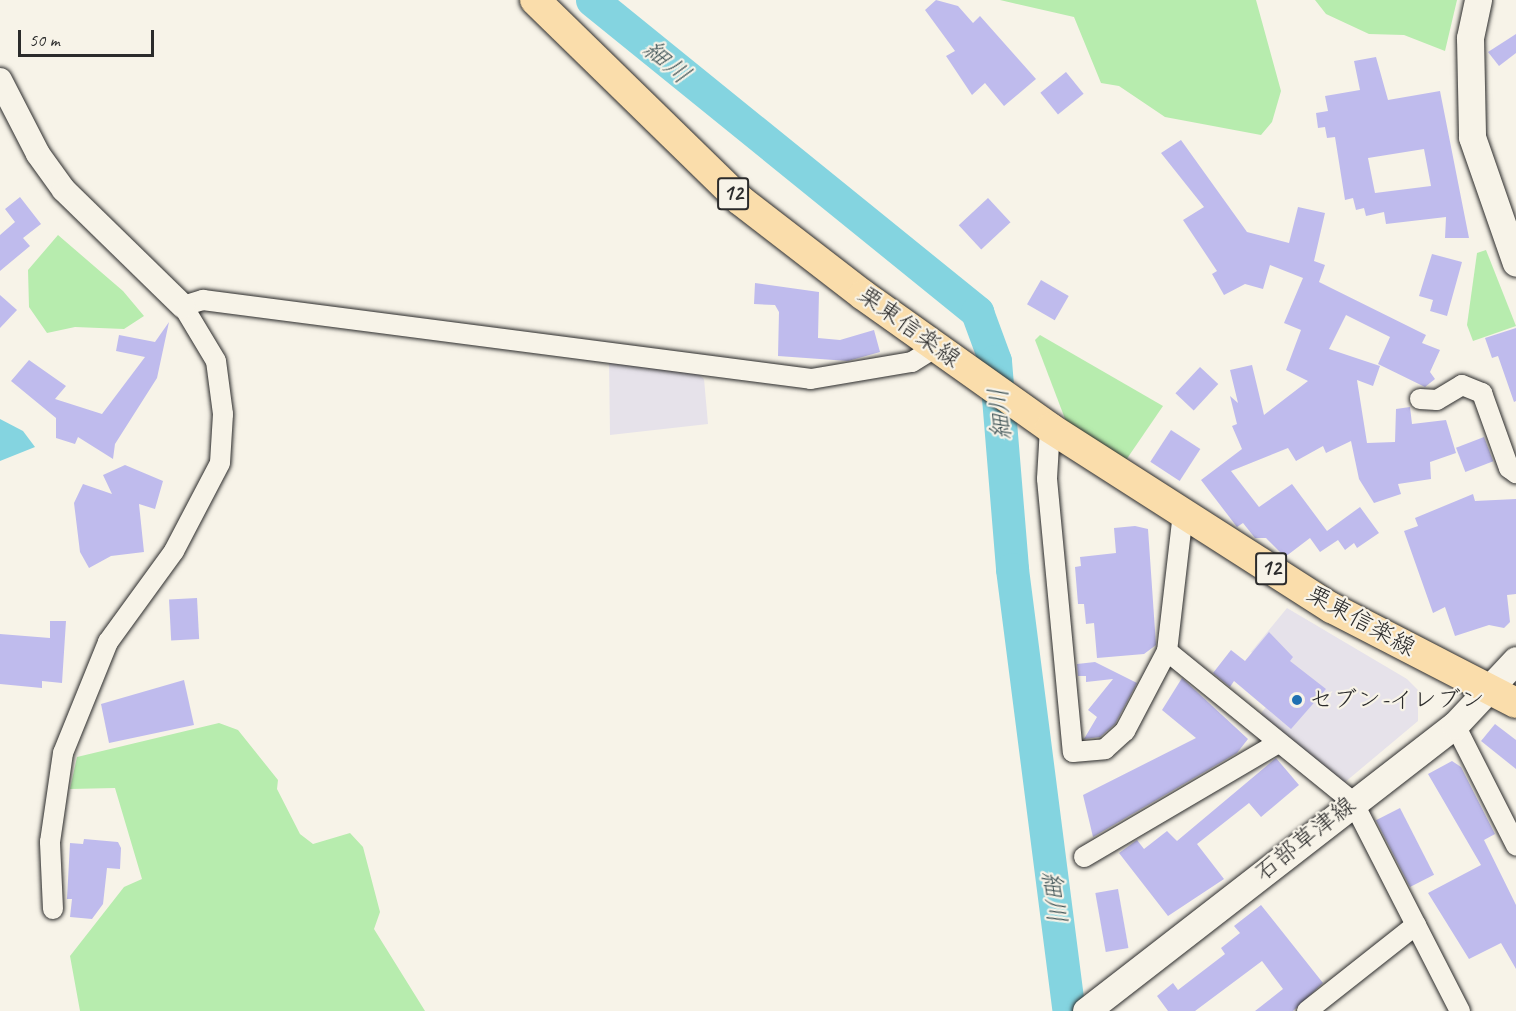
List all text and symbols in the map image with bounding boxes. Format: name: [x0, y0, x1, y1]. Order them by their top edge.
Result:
scale bar: [21, 18, 158, 56]
text: 50 m: [29, 29, 60, 51]
water label: 細川: [637, 33, 697, 91]
road number: 12: [716, 175, 750, 213]
street label: 栗東信楽線: [852, 280, 966, 374]
water label: 細川: [983, 387, 1017, 441]
road number: 12: [1254, 550, 1288, 588]
street label: 栗東信楽線: [1302, 579, 1420, 663]
place label: セブン-イレブン: [1309, 686, 1485, 714]
marker: セブン-イレブン: [1290, 693, 1304, 707]
street label: 石部草津線: [1249, 791, 1361, 887]
water label: 細川: [1035, 869, 1073, 925]

